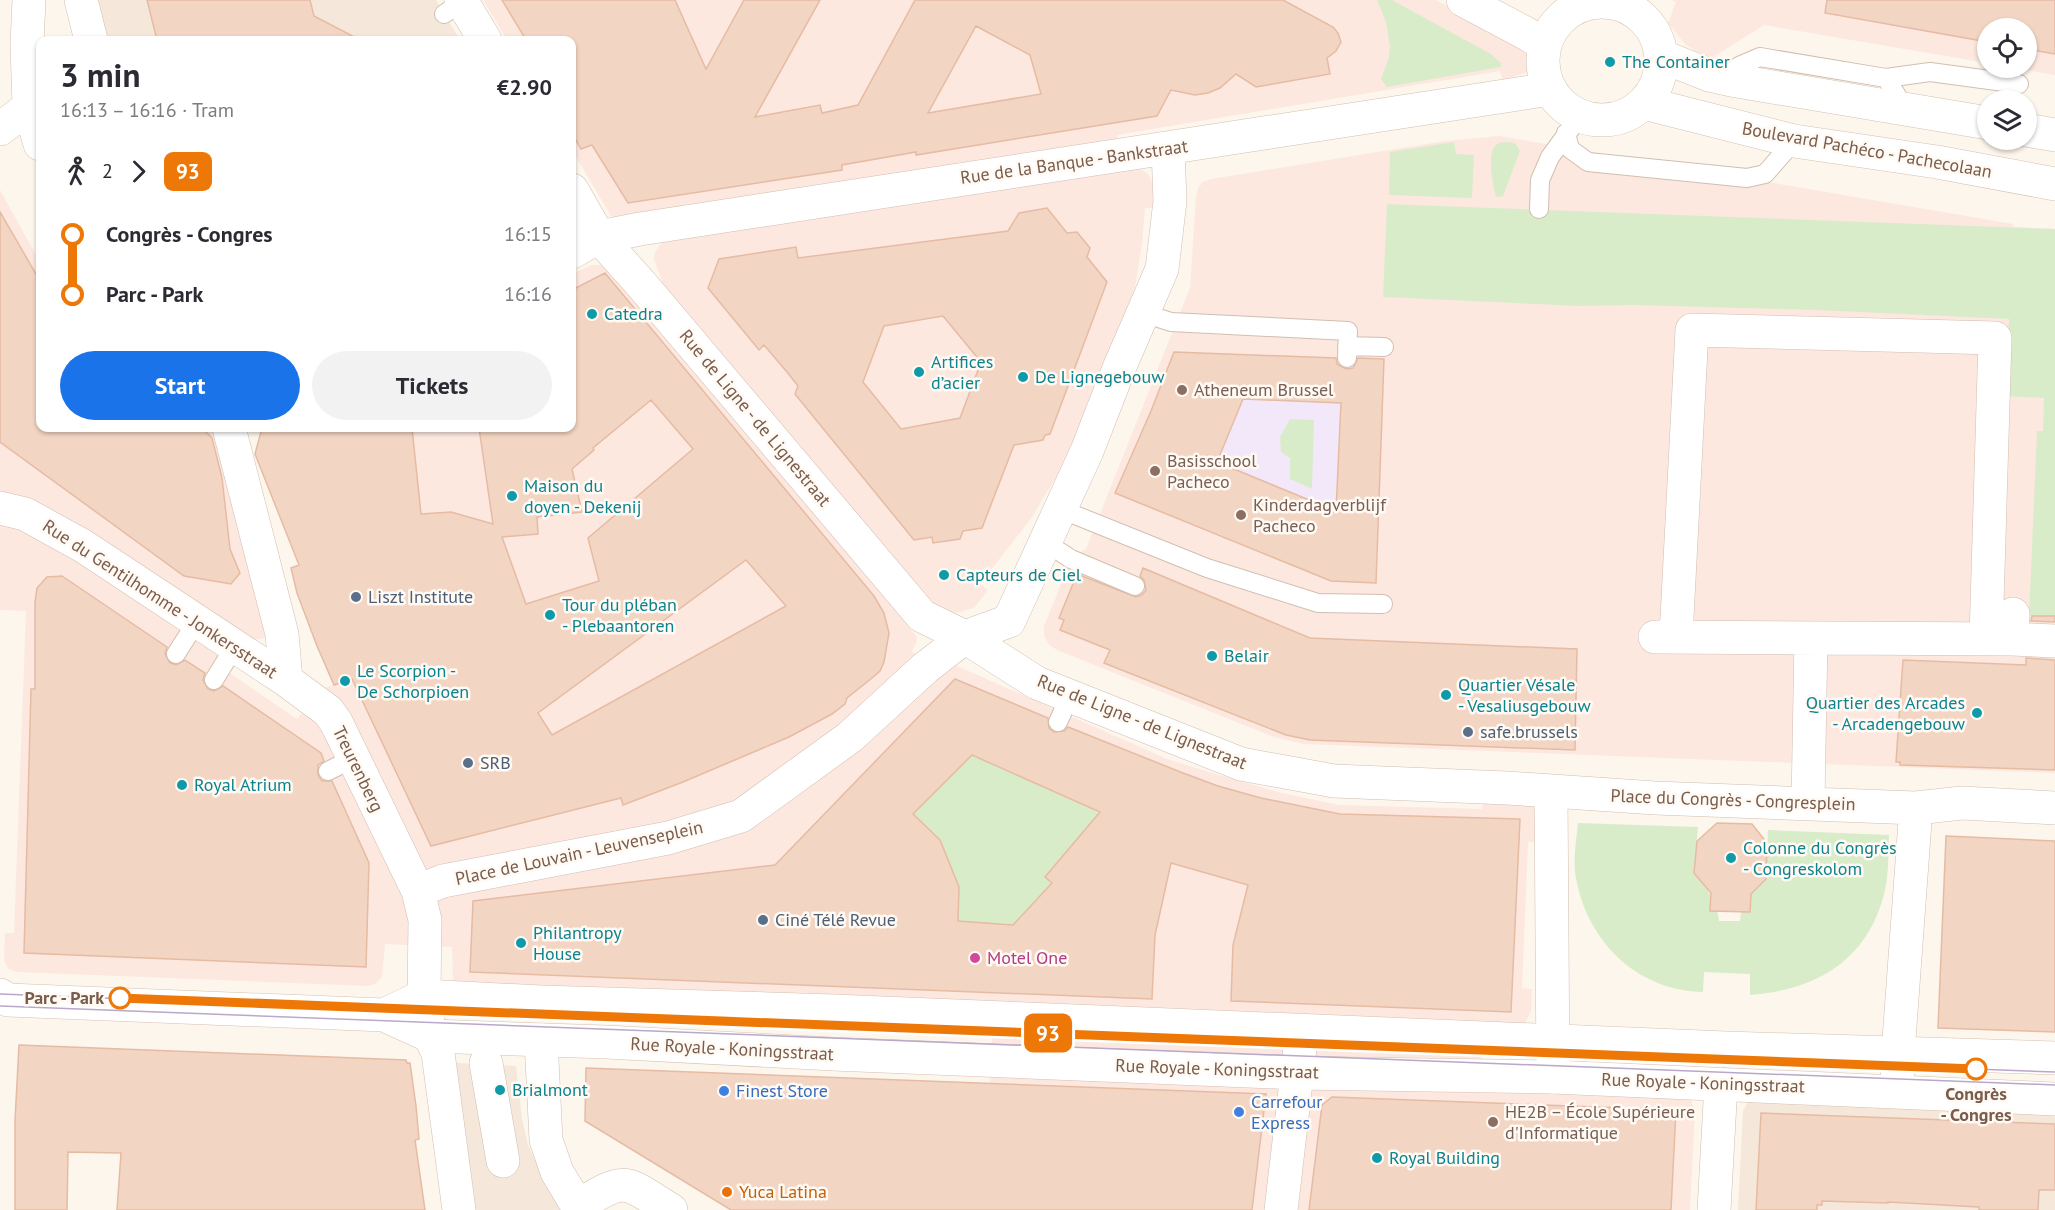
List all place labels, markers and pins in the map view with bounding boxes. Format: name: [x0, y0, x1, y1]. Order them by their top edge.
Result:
place label: The Container: [1622, 50, 1730, 73]
marker: The Container: [1603, 55, 1617, 69]
place label: Catedra: [604, 302, 663, 325]
marker: Catedra: [585, 307, 599, 321]
place label: Artifices d’acier: [931, 350, 993, 394]
marker: Artifices d’acier: [912, 365, 926, 379]
place label: De Lignegebouw: [1035, 365, 1165, 388]
marker: De Lignegebouw: [1016, 370, 1030, 384]
place label: Atheneum Brussel: [1194, 378, 1334, 401]
marker: Atheneum Brussel: [1175, 383, 1189, 397]
place label: Basisschool Pacheco: [1167, 449, 1257, 493]
marker: Basisschool Pacheco: [1148, 464, 1162, 478]
place label: Maison du doyen - Dekenij: [524, 474, 641, 518]
marker: Maison du doyen - Dekenij: [505, 489, 519, 503]
place label: Kinderdagverblijf Pacheco: [1253, 493, 1387, 537]
marker: Kinderdagverblijf Pacheco: [1234, 508, 1248, 522]
place label: Capteurs de Ciel: [956, 563, 1082, 586]
marker: Capteurs de Ciel: [937, 568, 951, 582]
place label: Liszt Institute: [368, 585, 473, 608]
marker: Liszt Institute: [349, 590, 363, 604]
place label: Tour du pléban - Plebaantoren: [562, 593, 677, 637]
marker: Tour du pléban - Plebaantoren: [543, 608, 557, 622]
place label: Belair: [1224, 644, 1269, 667]
marker: Belair: [1205, 649, 1219, 663]
place label: Le Scorpion - De Schorpioen: [357, 659, 469, 703]
place label: Quartier Vésale - Vesaliusgebouw: [1458, 673, 1591, 717]
marker: Le Scorpion - De Schorpioen: [338, 674, 352, 688]
marker: Quartier Vésale - Vesaliusgebouw: [1439, 688, 1453, 702]
place label: Quartier des Arcades - Arcadengebouw: [1806, 691, 1966, 735]
marker: Quartier des Arcades - Arcadengebouw: [1970, 706, 1984, 720]
place label: safe.brussels: [1480, 720, 1578, 743]
marker: safe.brussels: [1461, 725, 1475, 739]
place label: SRB: [480, 751, 511, 774]
marker: SRB: [461, 756, 475, 770]
place label: Royal Atrium: [194, 773, 292, 796]
marker: Royal Atrium: [175, 778, 189, 792]
place label: Colonne du Congrès - Congreskolom: [1743, 836, 1897, 880]
marker: Colonne du Congrès - Congreskolom: [1724, 851, 1738, 865]
place label: Ciné Télé Revue: [775, 908, 896, 931]
marker: Ciné Télé Revue: [756, 913, 770, 927]
place label: Philantropy House: [533, 921, 622, 965]
marker: Philantropy House: [514, 936, 528, 950]
place label: Motel One: [987, 946, 1067, 969]
marker: Motel One: [968, 951, 982, 965]
place label: Parc - Park: [24, 986, 104, 1009]
marker: Parc - Park: [109, 987, 131, 1009]
marker: Congrès - Congres: [1965, 1058, 1987, 1080]
place label: Brialmont: [512, 1078, 588, 1101]
place label: Finest Store: [736, 1079, 828, 1102]
place label: Congrès - Congres: [1941, 1082, 2012, 1126]
marker: Brialmont: [493, 1083, 507, 1097]
marker: Finest Store: [717, 1084, 731, 1098]
place label: Carrefour Express: [1251, 1090, 1322, 1134]
place label: HE2B – École Supérieure d'Informatique: [1505, 1100, 1695, 1144]
marker: Carrefour Express: [1232, 1105, 1246, 1119]
marker: HE2B – École Supérieure d'Informatique: [1486, 1115, 1500, 1129]
place label: Royal Building: [1389, 1146, 1500, 1169]
marker: Royal Building: [1370, 1151, 1384, 1165]
place label: Yuca Latina: [739, 1180, 827, 1203]
marker: Yuca Latina: [720, 1185, 734, 1199]

